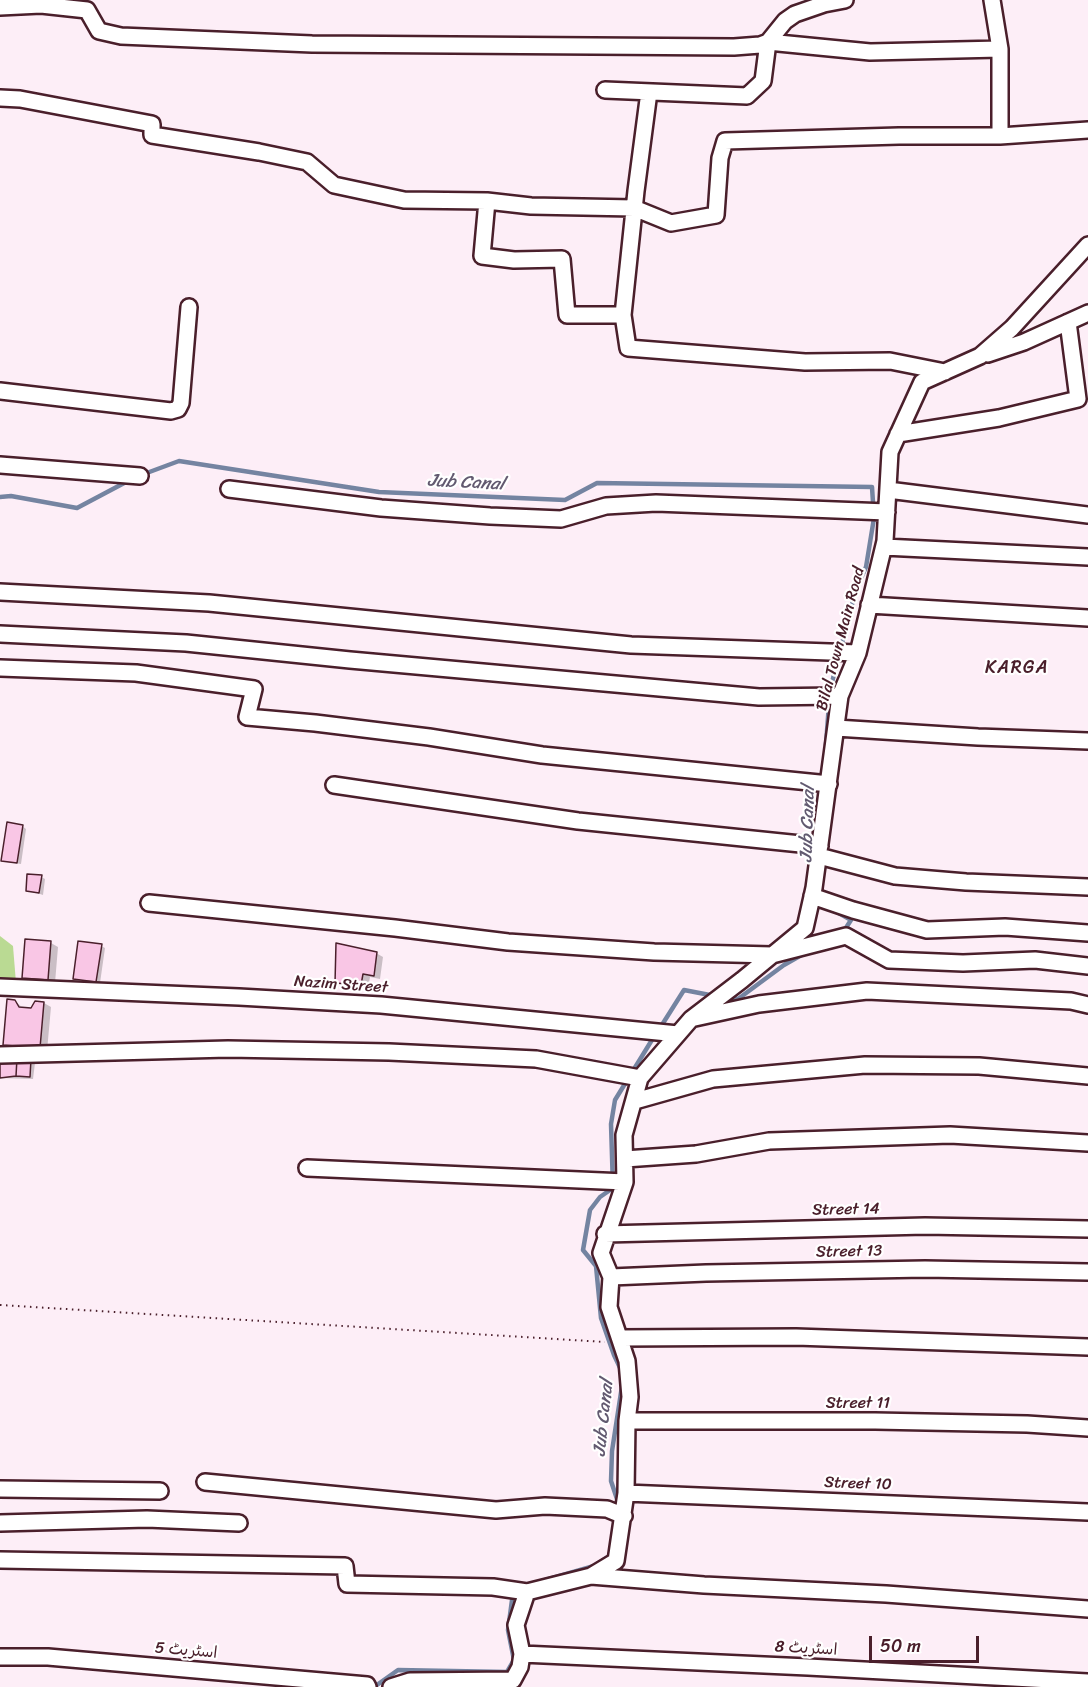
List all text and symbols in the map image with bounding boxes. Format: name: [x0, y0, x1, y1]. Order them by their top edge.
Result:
water label: Jub Canal: [427, 470, 505, 496]
street label: Bilal Town Main Road: [813, 565, 869, 713]
district label: KARGA: [985, 657, 1049, 679]
water label: Jub Canal: [796, 785, 820, 863]
street label: Nazim Street: [293, 972, 389, 998]
street label: Street 14: [812, 1200, 880, 1220]
street label: Street 13: [816, 1242, 882, 1262]
water label: Jub Canal: [589, 1379, 619, 1457]
street label: Street 11: [826, 1394, 890, 1414]
street label: Street 10: [824, 1473, 892, 1495]
scale bar: [872, 1624, 982, 1662]
text: 50 m: [880, 1630, 921, 1662]
street label: اسٹریٹ 8: [774, 1638, 838, 1660]
street label: اسٹریٹ 5: [154, 1639, 218, 1663]

